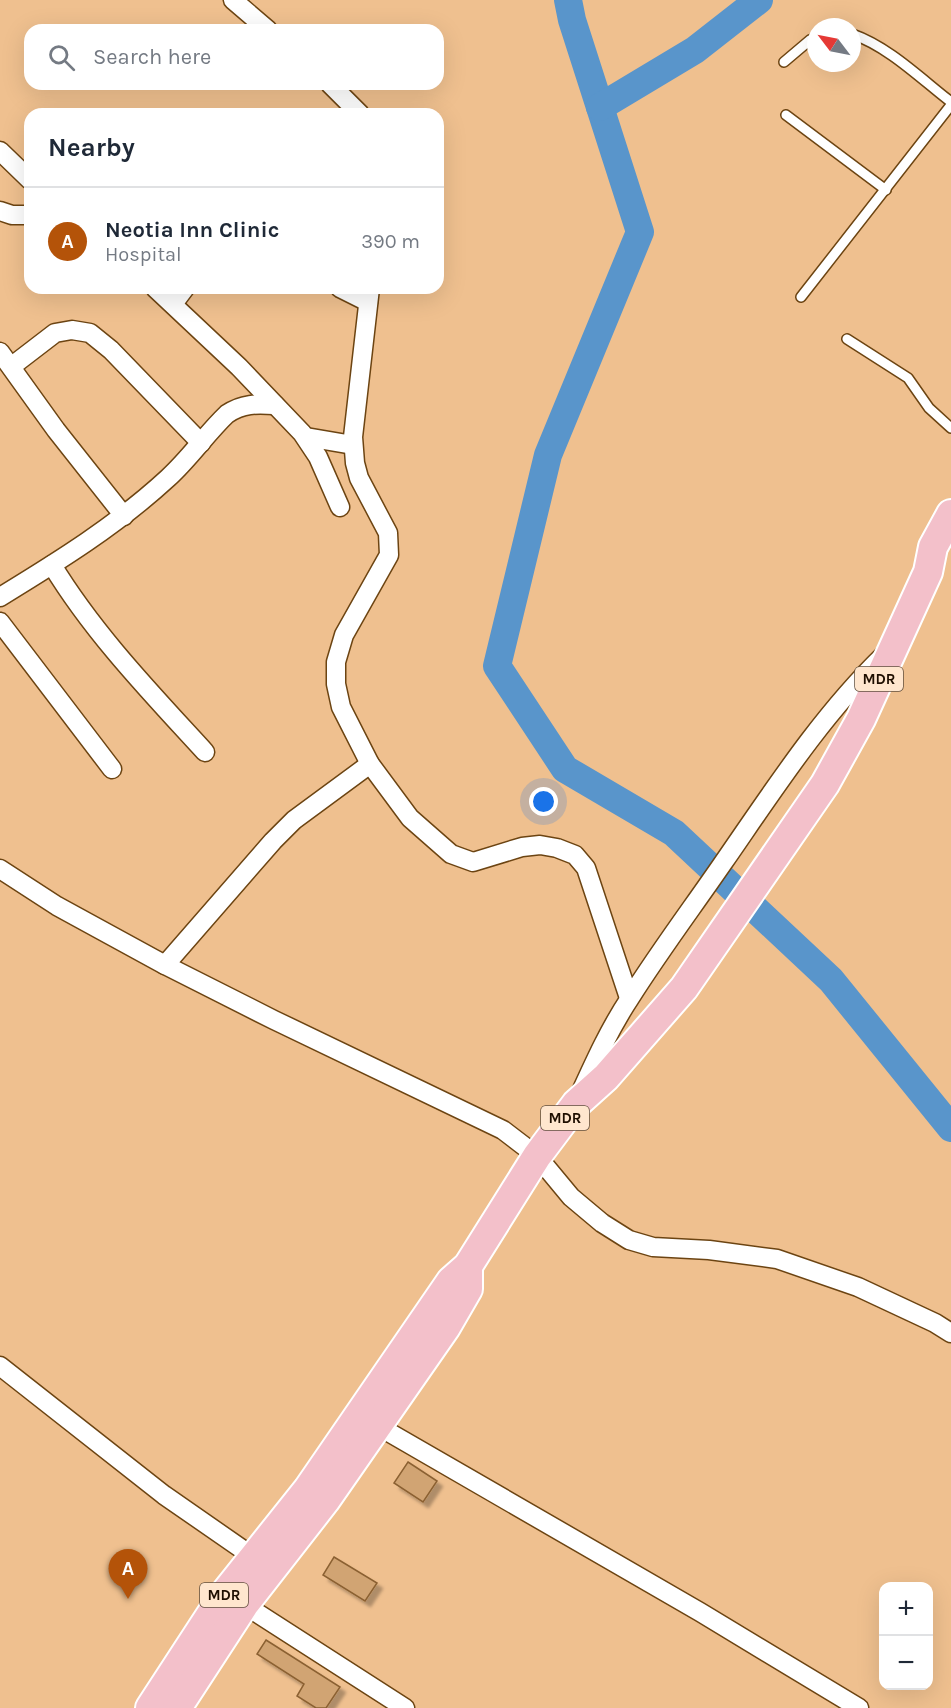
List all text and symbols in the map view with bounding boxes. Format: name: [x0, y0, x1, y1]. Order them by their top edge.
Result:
north arrow: [807, 18, 861, 72]
search box: [24, 24, 444, 90]
icon: search: [45, 41, 78, 74]
text: Search here: [93, 44, 211, 70]
text: Nearby: [48, 132, 135, 163]
text: Neotia Inn Clinic: [105, 217, 279, 243]
text: A: [61, 230, 74, 253]
text: 390 m: [361, 230, 420, 253]
text: Hospital: [105, 243, 182, 266]
road number: MDR: [855, 667, 903, 691]
your location: [529, 787, 558, 816]
road number: MDR: [541, 1106, 589, 1130]
pin: A: [108, 1550, 148, 1599]
map controls: [879, 1582, 933, 1690]
button: +: [879, 1582, 933, 1636]
road number: MDR: [200, 1583, 248, 1607]
button: −: [879, 1636, 933, 1690]

